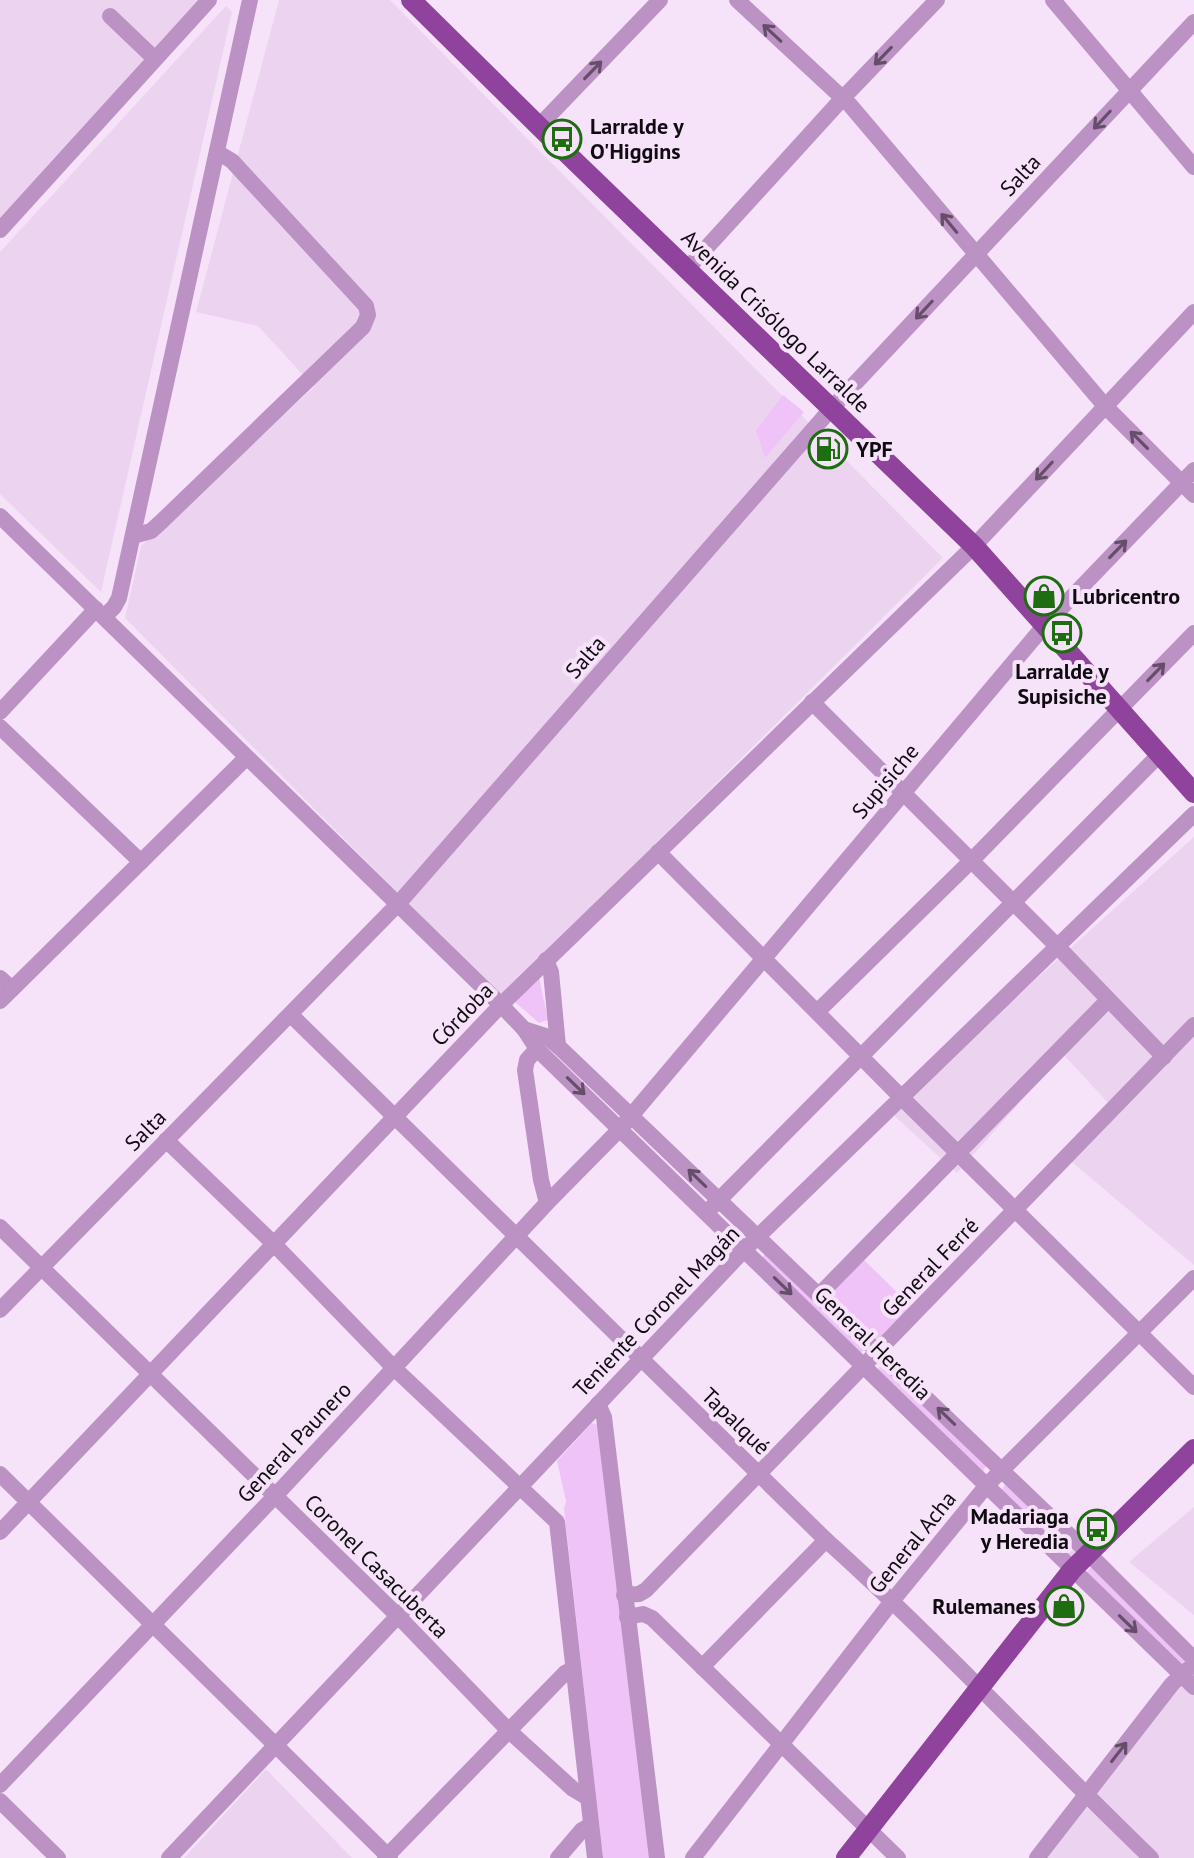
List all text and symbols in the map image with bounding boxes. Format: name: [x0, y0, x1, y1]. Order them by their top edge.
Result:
one-way arrow: [762, 24, 782, 43]
one-way arrow: [874, 46, 893, 65]
one-way arrow: [583, 61, 602, 80]
one-way arrow: [1093, 110, 1112, 129]
place label: Larralde y O'Higgins: [590, 112, 684, 165]
bus stop icon: Larralde y O'Higgins: [541, 118, 583, 160]
street label: Salta: [994, 148, 1046, 202]
one-way arrow: [940, 213, 958, 234]
street label: Avenida Crisólogo Larralde: [676, 224, 876, 418]
one-way arrow: [916, 299, 934, 319]
fuel station icon: YPF: [807, 428, 849, 470]
one-way arrow: [1130, 431, 1149, 450]
place label: YPF: [855, 435, 893, 463]
one-way arrow: [1036, 460, 1054, 480]
one-way arrow: [1108, 540, 1127, 559]
shop icon: Lubricentro: [1023, 575, 1065, 617]
place label: Lubricentro: [1072, 582, 1180, 610]
bus stop icon: Larralde y Supisiche: [1041, 612, 1083, 654]
street label: Salta: [559, 630, 611, 684]
place label: Larralde y Supisiche: [1015, 657, 1109, 710]
one-way arrow: [1147, 662, 1166, 682]
street label: Supisiche: [845, 738, 925, 824]
street label: Córdoba: [425, 976, 499, 1052]
one-way arrow: [566, 1077, 586, 1096]
street label: Salta: [118, 1103, 172, 1157]
one-way arrow: [688, 1169, 707, 1188]
street label: General Ferré: [876, 1212, 984, 1322]
street label: Teniente Coronel Magán: [567, 1219, 745, 1403]
one-way arrow: [773, 1276, 792, 1295]
street label: General Heredia: [809, 1280, 937, 1406]
street label: General Paunero: [231, 1376, 357, 1508]
street label: Tapalqué: [696, 1381, 776, 1461]
one-way arrow: [937, 1407, 956, 1426]
street label: General Acha: [862, 1485, 962, 1599]
street label: Coronel Casacuberta: [299, 1488, 455, 1644]
place label: Madariaga y Heredia: [970, 1502, 1069, 1555]
bus stop icon: Madariaga y Heredia: [1076, 1508, 1118, 1550]
shop icon: Rulemanes: [1043, 1585, 1085, 1627]
place label: Rulemanes: [932, 1592, 1036, 1620]
one-way arrow: [1118, 1614, 1137, 1633]
one-way arrow: [1111, 1742, 1128, 1763]

